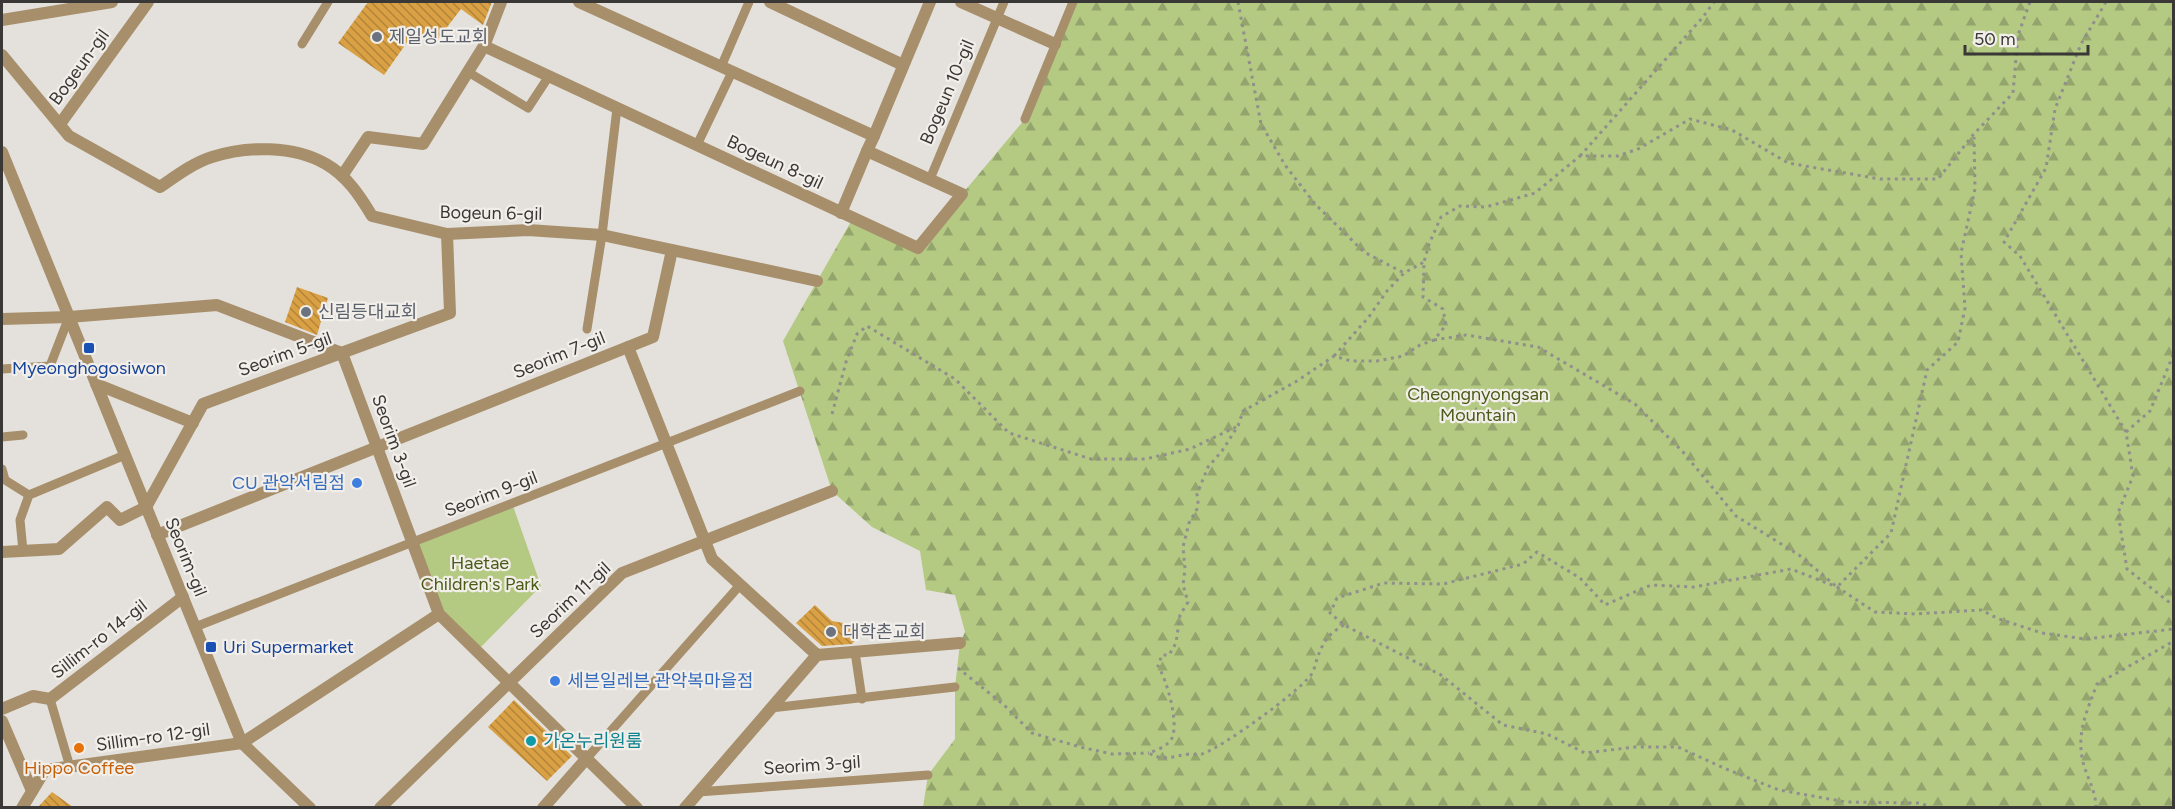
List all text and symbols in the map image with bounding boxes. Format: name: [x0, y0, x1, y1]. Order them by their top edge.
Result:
scale bar: [1965, 18, 2088, 56]
street label: Bogeun-gil: [44, 25, 114, 109]
place label: 제일성도교회: [389, 26, 488, 48]
text: 50 m: [1974, 28, 2016, 50]
marker: 제일성도교회: [370, 30, 384, 44]
street label: Bogeun 10-gil: [915, 36, 979, 148]
street label: Bogeun 8-gil: [723, 130, 827, 194]
street label: Bogeun 6-gil: [439, 201, 543, 225]
place label: 신림등대교회: [318, 301, 417, 323]
marker: 신림등대교회: [299, 305, 313, 319]
street label: Seorim 5-gil: [235, 327, 335, 381]
street label: Seorim 7-gil: [510, 327, 608, 383]
marker: Myeonghogosiwon: [82, 341, 96, 355]
place label: Myeonghogosiwon: [12, 357, 166, 379]
park label: Cheongnyongsan Mountain: [1407, 383, 1549, 426]
street label: Seorim 3-gil: [367, 392, 421, 490]
street label: Seorim 9-gil: [441, 466, 541, 522]
place label: CU 관악서림점: [232, 472, 345, 494]
marker: CU 관악서림점: [350, 476, 364, 490]
street label: Seorim-gil: [160, 514, 212, 600]
park label: Haetae Children's Park: [421, 552, 539, 595]
street label: Seorim 11-gil: [525, 557, 615, 643]
street label: Sillim-ro 14-gil: [47, 595, 151, 683]
place label: 대학촌교회: [843, 621, 926, 643]
marker: 대학촌교회: [824, 625, 838, 639]
place label: Uri Supermarket: [223, 636, 354, 658]
marker: Uri Supermarket: [204, 640, 218, 654]
place label: 세븐일레븐 관악복마을점: [567, 670, 754, 692]
marker: 세븐일레븐 관악복마을점: [548, 674, 562, 688]
street label: Sillim-ro 12-gil: [95, 718, 211, 756]
place label: 가온누리원룸: [543, 730, 642, 752]
marker: 가온누리원룸: [524, 734, 538, 748]
marker: Hippo Coffee: [72, 741, 86, 755]
street label: Seorim 3-gil: [763, 751, 861, 779]
place label: Hippo Coffee: [24, 757, 134, 779]

